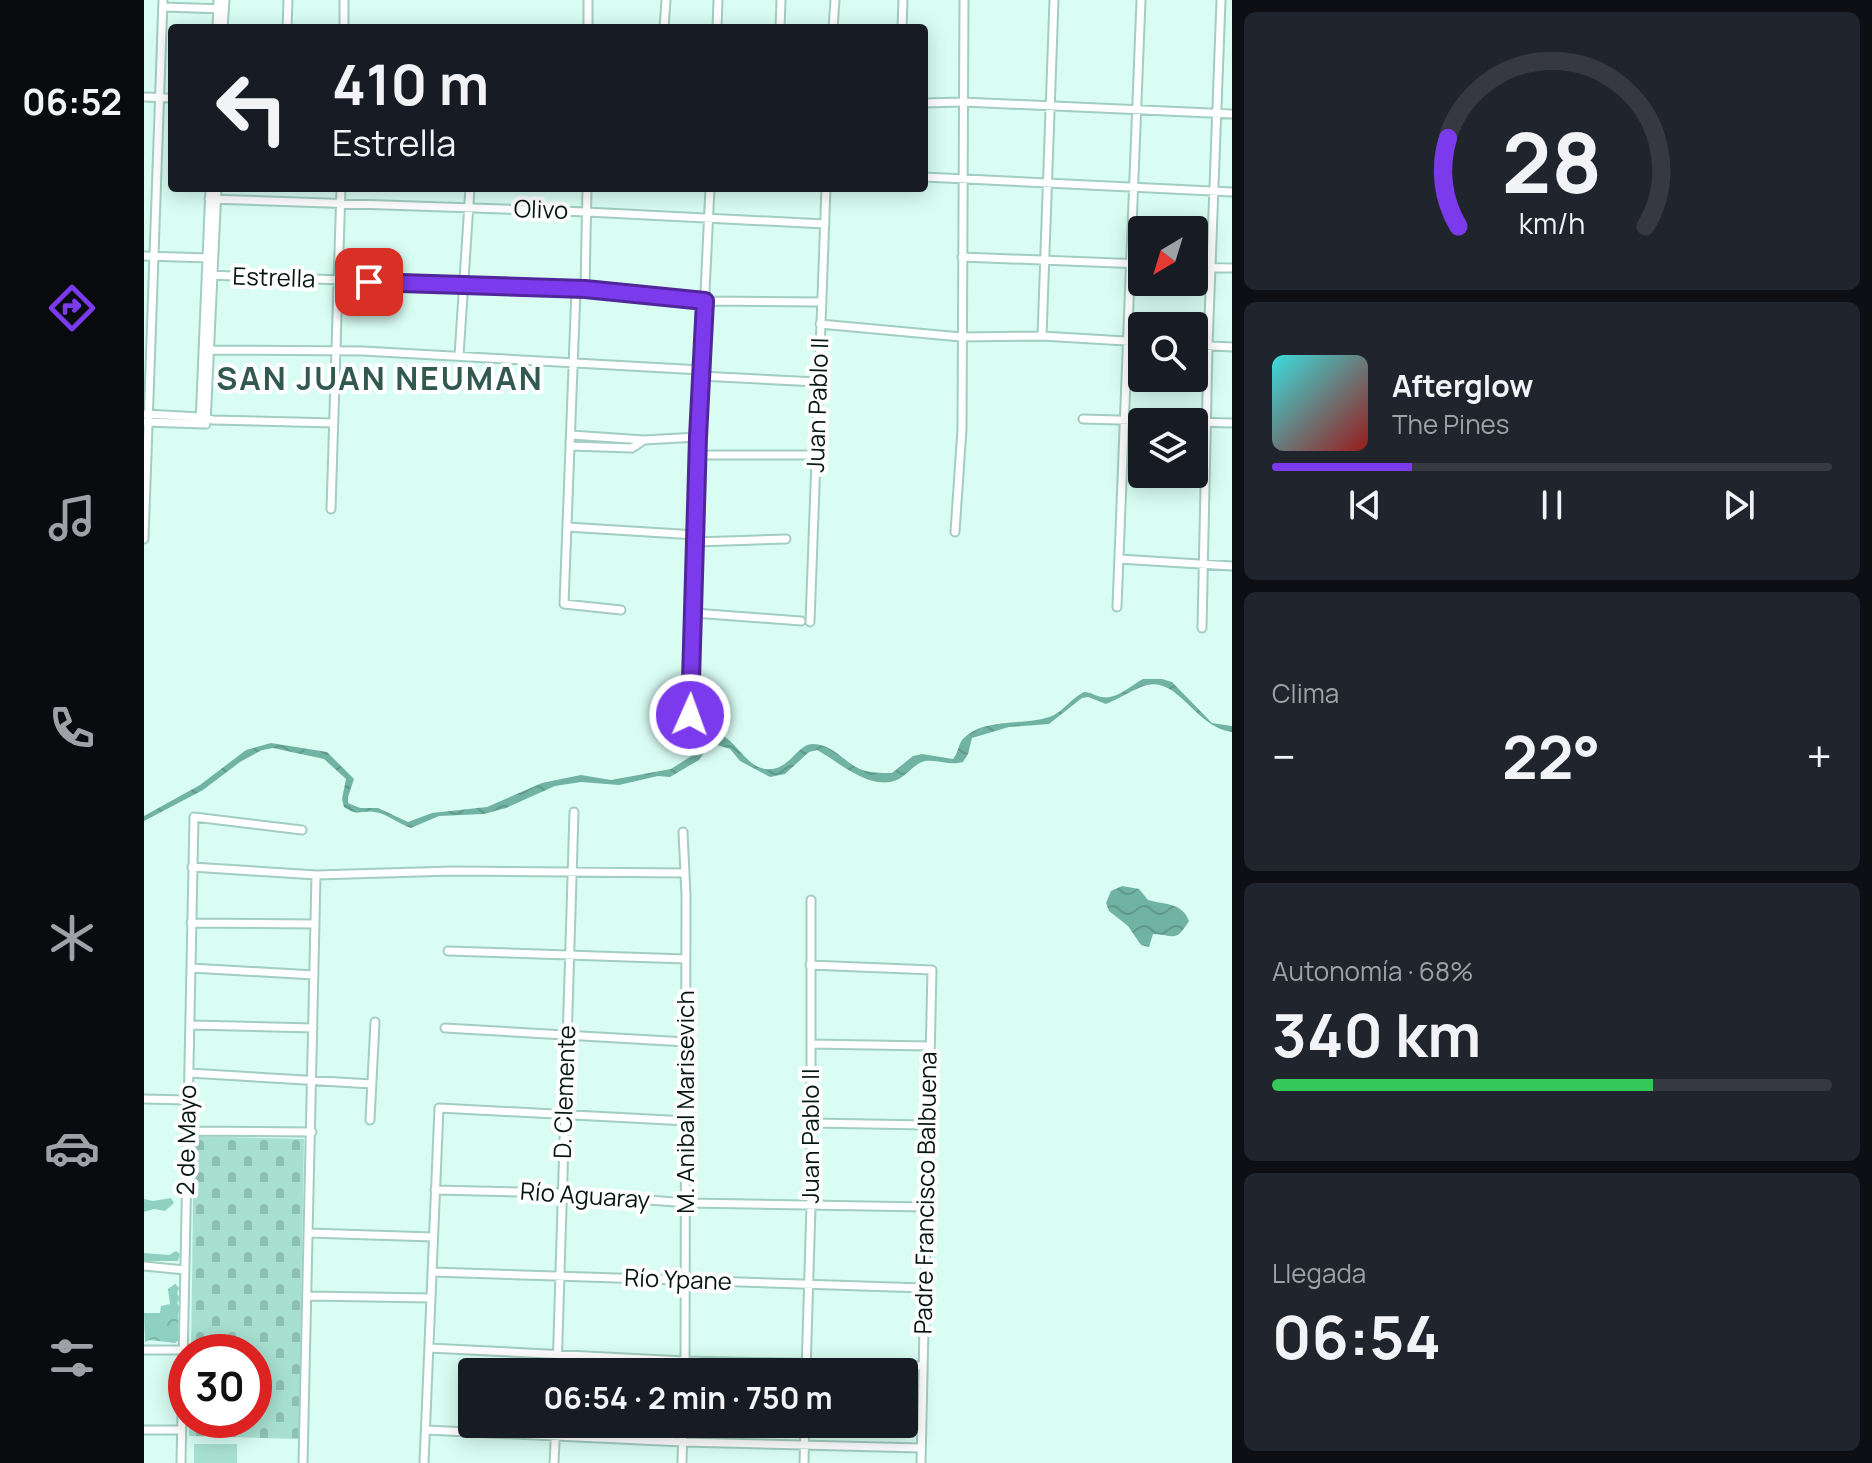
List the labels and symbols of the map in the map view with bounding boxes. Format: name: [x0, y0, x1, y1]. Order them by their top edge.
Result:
street label: Olivo: [513, 191, 569, 226]
north arrow: [1128, 216, 1208, 296]
pin: [335, 248, 403, 316]
street label: Estrella: [232, 259, 316, 294]
street label: Juan Pablo II: [798, 337, 835, 473]
district label: SAN JUAN NEUMAN: [216, 356, 544, 400]
position arrow: [648, 673, 732, 757]
street label: M. Anibal Marisevich: [668, 990, 701, 1214]
street label: D. Clemente: [545, 1025, 582, 1159]
street label: Padre Francisco Balbuena: [906, 1051, 943, 1335]
street label: Juan Pablo II: [793, 1068, 826, 1204]
street label: 2 de Mayo: [168, 1084, 203, 1196]
street label: Río Aguaray: [519, 1174, 652, 1216]
street label: Río Ypane: [624, 1260, 732, 1297]
speed limit sign: 30: [168, 1334, 272, 1438]

